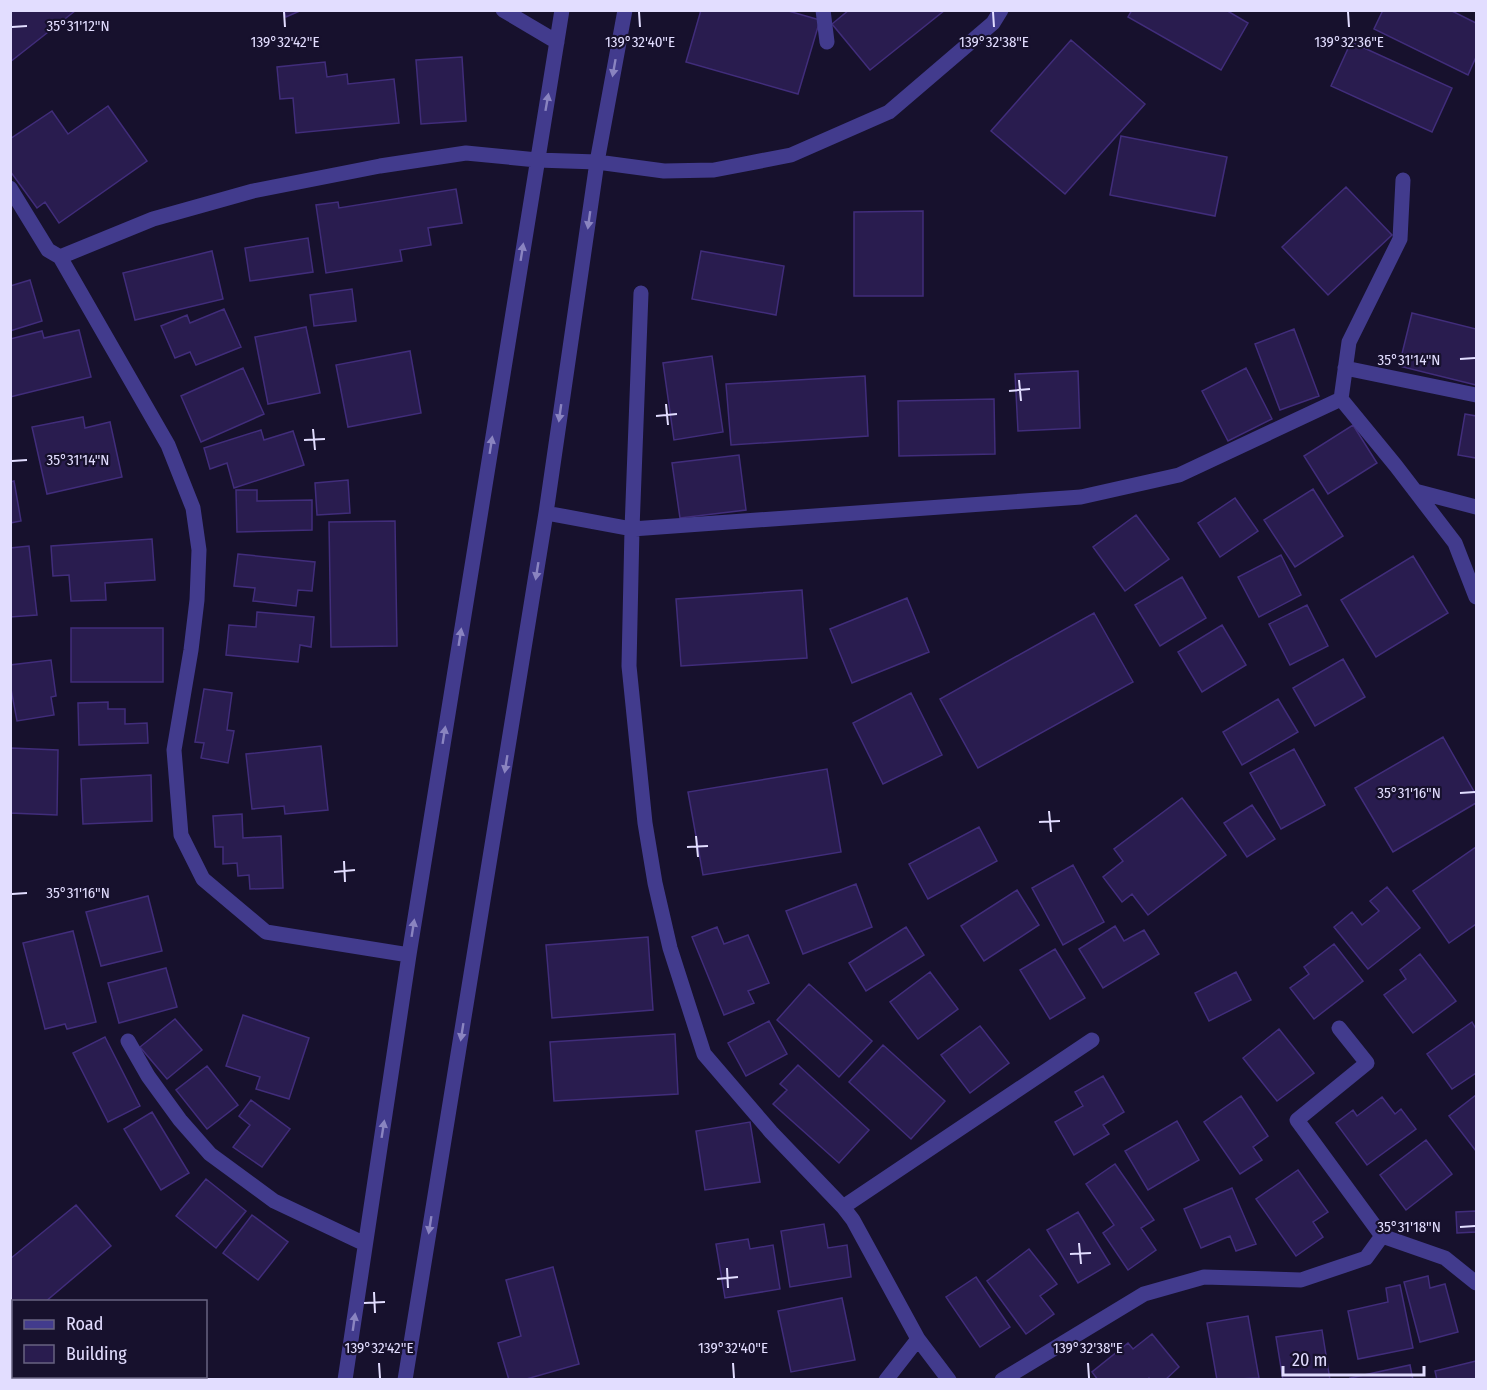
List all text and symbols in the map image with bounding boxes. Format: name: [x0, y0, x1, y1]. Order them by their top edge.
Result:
text: 35°31'12"N: [46, 17, 110, 35]
text: 139°32'42"E: [251, 33, 319, 51]
text: 139°32'40"E: [605, 33, 675, 51]
text: 139°32'38"E: [959, 33, 1029, 51]
text: 139°32'36"E: [1314, 33, 1384, 51]
one-way arrow: [610, 59, 619, 78]
one-way arrow: [542, 92, 551, 111]
one-way arrow: [584, 211, 593, 230]
one-way arrow: [518, 242, 527, 261]
text: 35°31'14"N: [1378, 351, 1440, 369]
one-way arrow: [556, 404, 565, 423]
one-way arrow: [487, 435, 496, 454]
text: 35°31'14"N: [47, 451, 109, 469]
one-way arrow: [532, 562, 541, 581]
one-way arrow: [456, 628, 465, 647]
one-way arrow: [440, 726, 449, 745]
one-way arrow: [501, 754, 510, 773]
text: 35°31'16"N: [1377, 784, 1441, 802]
text: 35°31'16"N: [46, 884, 110, 902]
one-way arrow: [409, 918, 418, 937]
one-way arrow: [457, 1023, 466, 1042]
one-way arrow: [378, 1119, 387, 1138]
one-way arrow: [426, 1215, 435, 1234]
text: 35°31'18"N: [1377, 1218, 1441, 1236]
legend: [12, 1300, 207, 1378]
one-way arrow: [349, 1312, 358, 1331]
text: Road: [66, 1313, 103, 1335]
text: 139°32'42"E: [345, 1339, 413, 1357]
text: 139°32'40"E: [698, 1339, 768, 1357]
text: 139°32'38"E: [1053, 1339, 1123, 1357]
scale bar: [1283, 1339, 1424, 1377]
text: Building: [66, 1343, 127, 1365]
text: 20 m: [1292, 1349, 1327, 1371]

